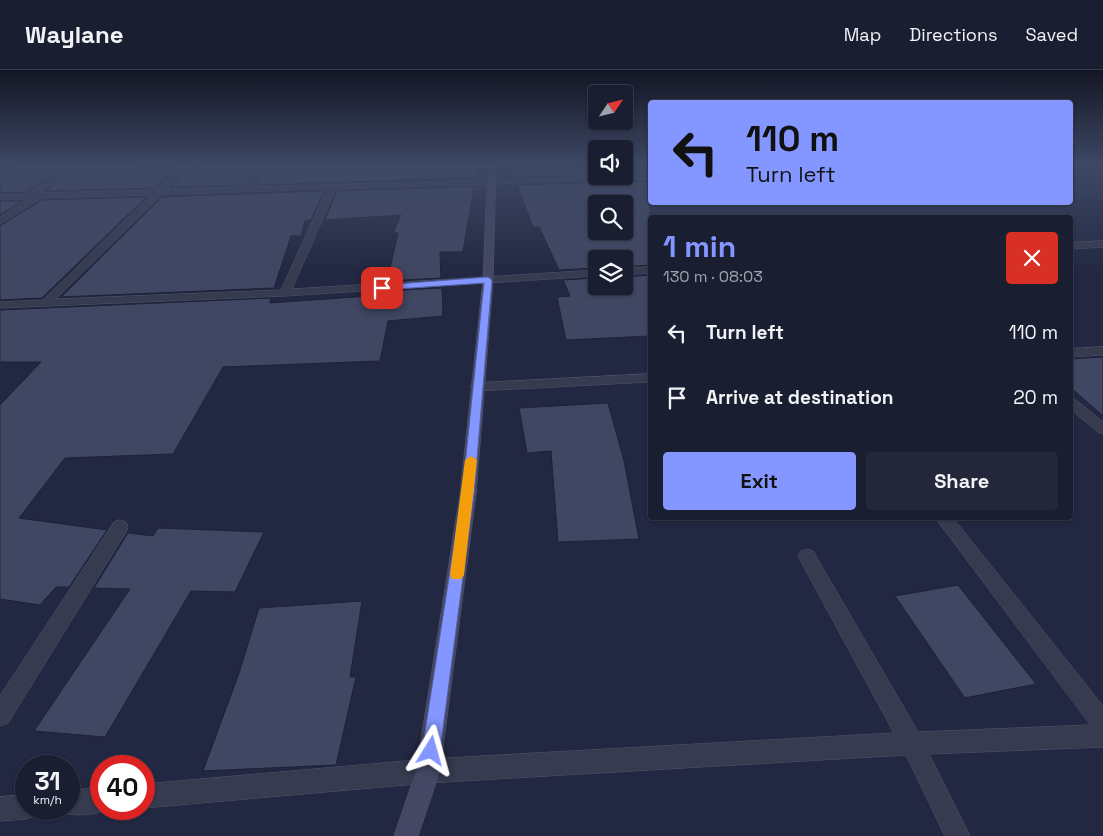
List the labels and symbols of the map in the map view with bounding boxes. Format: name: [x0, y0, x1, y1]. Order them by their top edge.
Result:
north arrow: [588, 85, 632, 130]
pin: [361, 267, 403, 309]
position arrow: [404, 724, 456, 776]
speed limit sign: 40: [90, 755, 155, 820]

